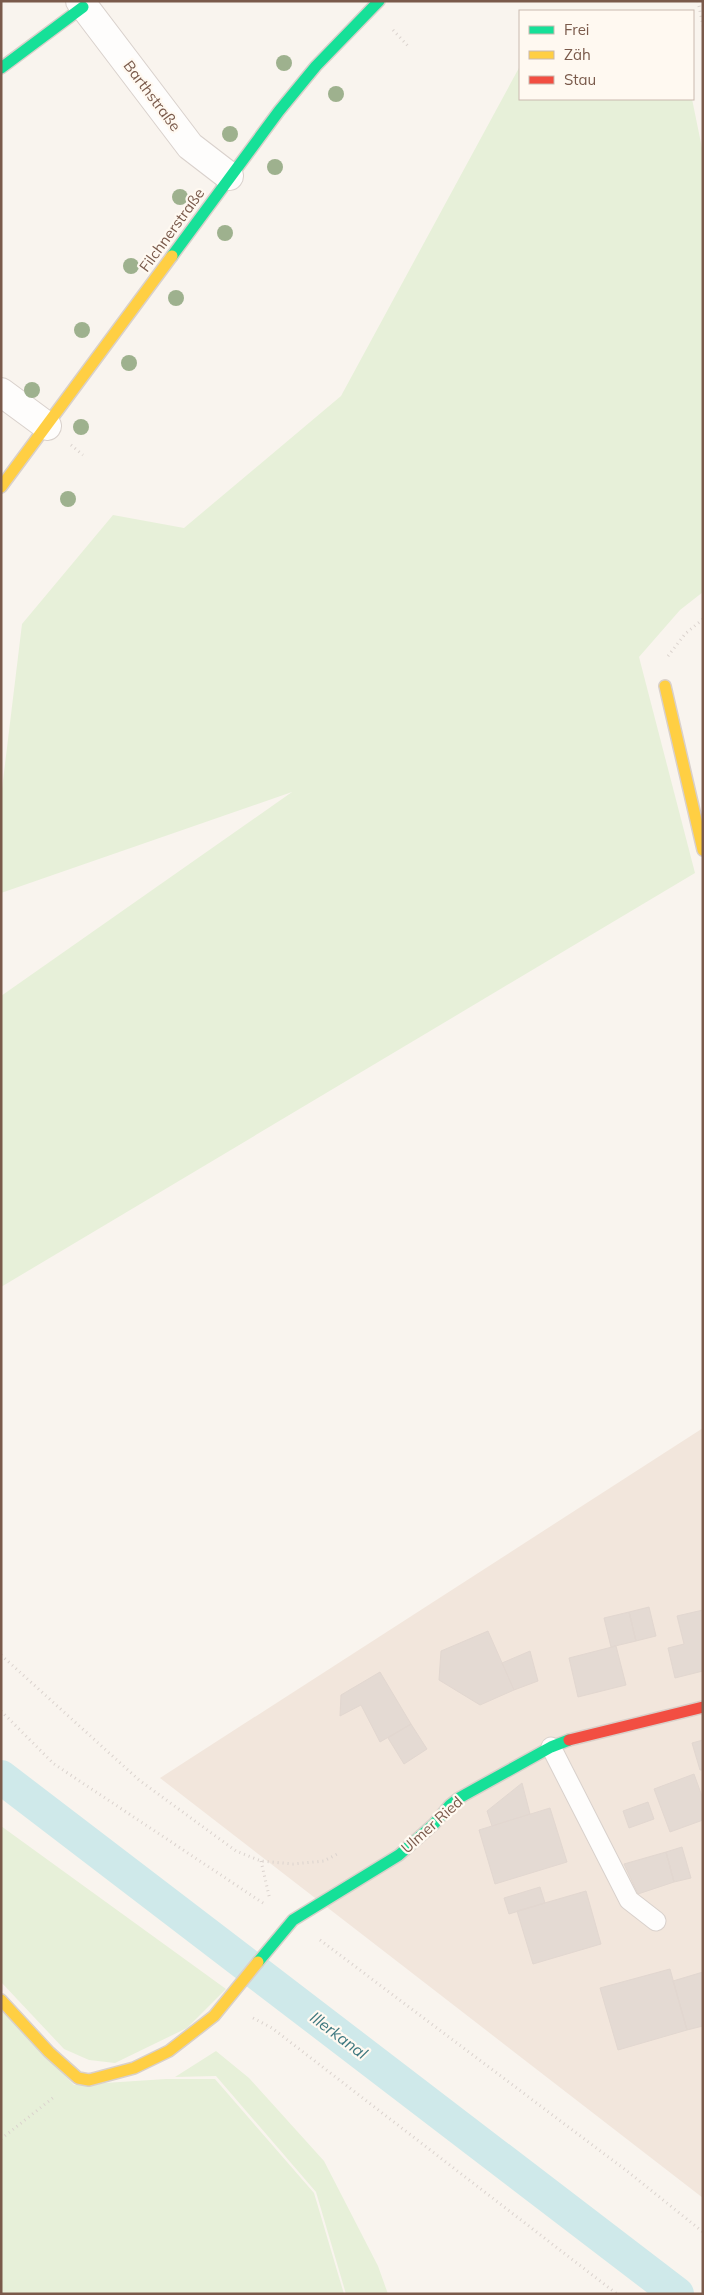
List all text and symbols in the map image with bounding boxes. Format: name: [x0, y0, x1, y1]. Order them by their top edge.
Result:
legend: [519, 10, 694, 100]
text: Frei: [564, 20, 589, 39]
text: Zäh: [564, 45, 591, 64]
street label: Barthstraße: [120, 57, 185, 135]
text: Stau: [564, 70, 596, 89]
street label: Filchnerstraße: [135, 184, 208, 275]
street label: Ulmer Ried: [397, 1792, 466, 1857]
water label: Illerkanal: [306, 2007, 372, 2063]

